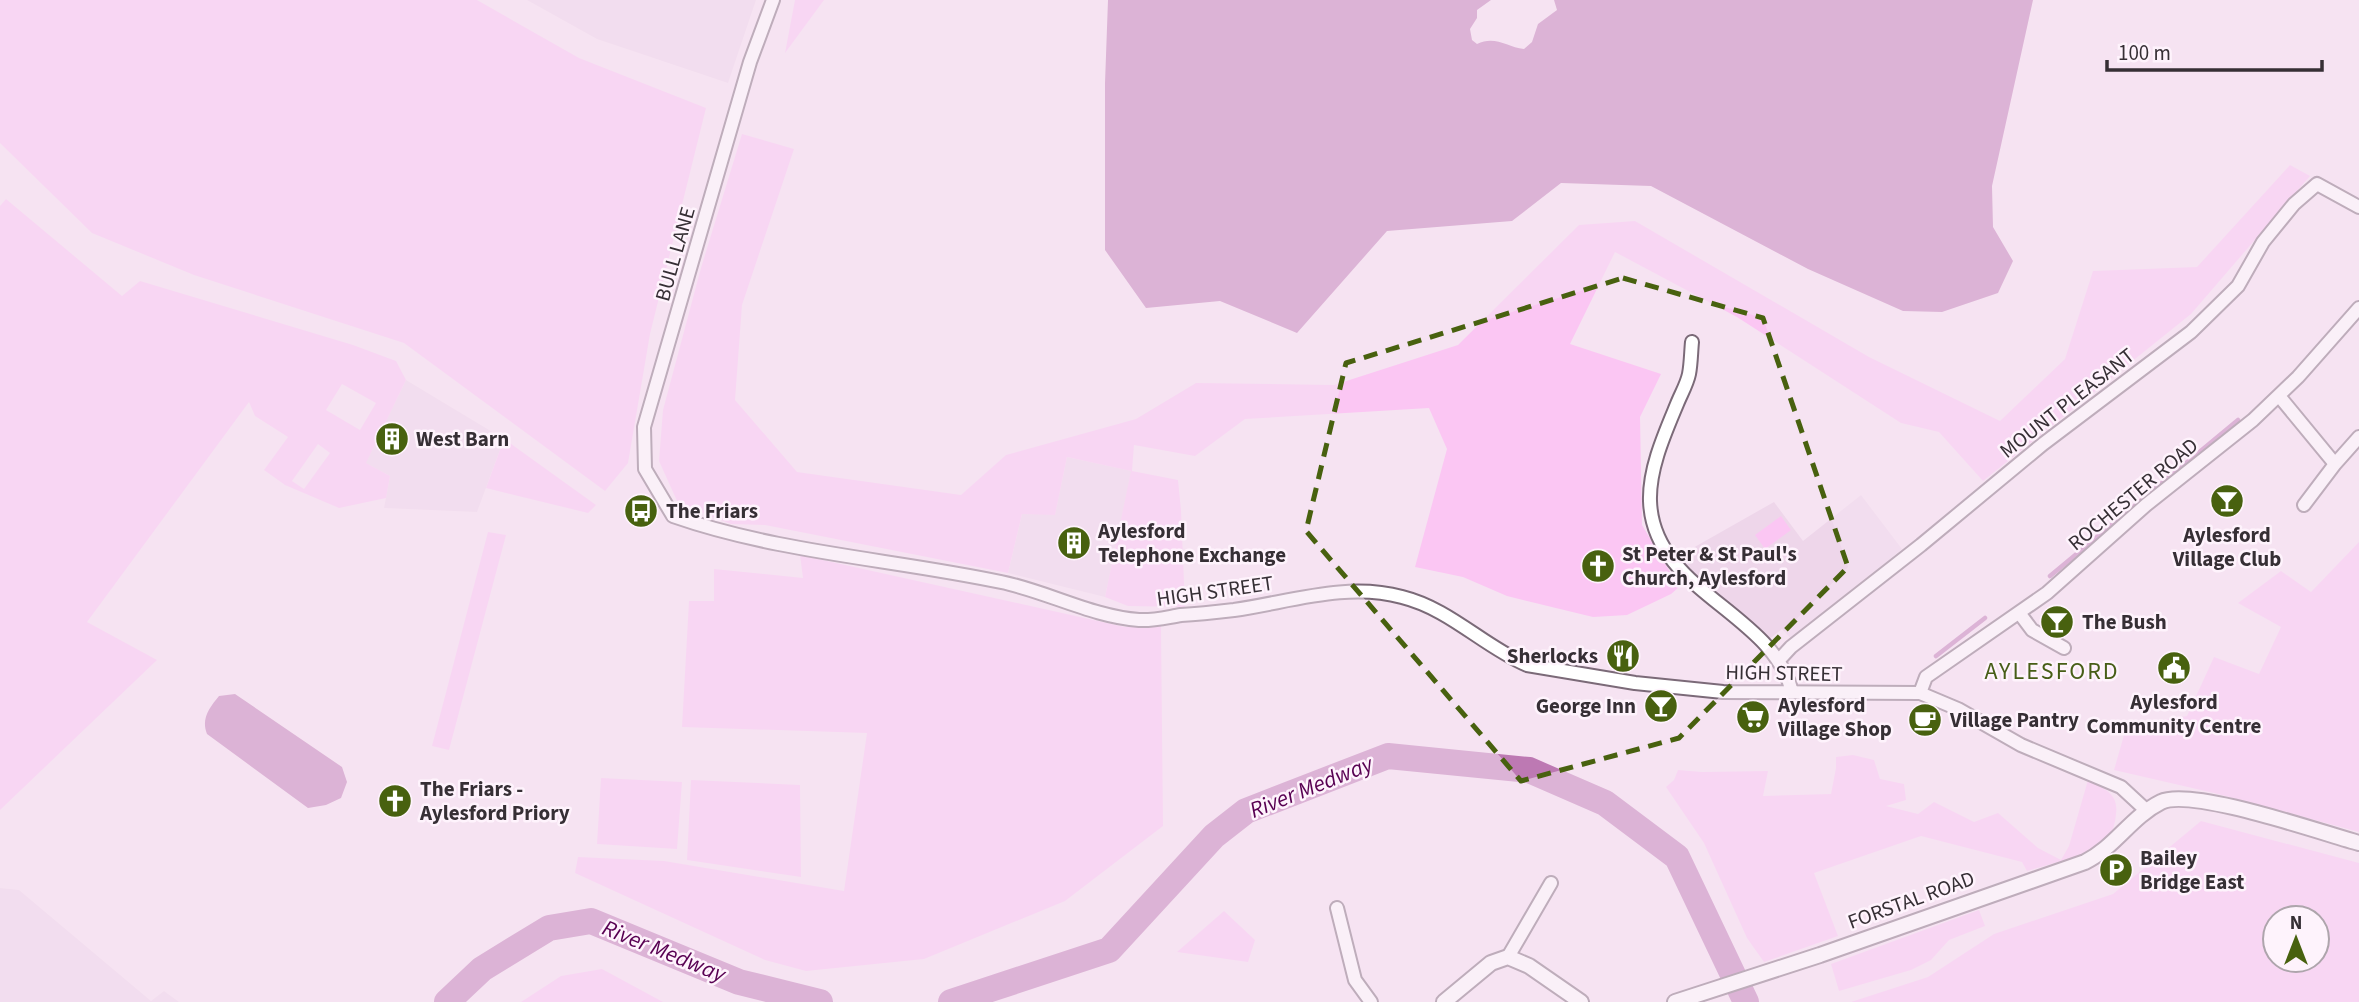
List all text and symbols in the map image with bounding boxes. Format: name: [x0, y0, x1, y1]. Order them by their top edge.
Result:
scale bar: [2107, 28, 2322, 72]
text: 100 m: [2118, 38, 2171, 68]
street label: BULL LANE: [647, 203, 703, 305]
street label: MOUNT PLEASANT: [1993, 341, 2141, 465]
building icon: West Barn: [373, 420, 411, 458]
place label: West Barn: [416, 424, 509, 454]
street label: ROCHESTER ROAD: [2061, 430, 2205, 558]
bar icon: Aylesford Village Club: [2208, 482, 2246, 520]
bus stop icon: The Friars: [622, 492, 660, 530]
place label: The Friars: [666, 496, 758, 526]
place label: Aylesford Telephone Exchange: [1097, 516, 1286, 570]
place label: Aylesford Village Club: [2172, 520, 2281, 574]
building icon: Aylesford Telephone Exchange: [1055, 524, 1093, 562]
place label: St Peter & St Paul's Church, Aylesford: [1622, 539, 1797, 593]
church icon: St Peter & St Paul's Church, Aylesford: [1579, 547, 1617, 585]
street label: HIGH STREET: [1155, 568, 1275, 614]
bar icon: The Bush: [2038, 603, 2076, 641]
place label: The Bush: [2082, 607, 2167, 637]
restaurant icon: Sherlocks: [1604, 637, 1642, 675]
place label: Sherlocks: [1507, 641, 1598, 671]
public building icon: Aylesford Community Centre: [2155, 649, 2193, 687]
district label: AYLESFORD: [1984, 654, 2120, 689]
street label: HIGH STREET: [1725, 657, 1843, 689]
bar icon: George Inn: [1642, 687, 1680, 725]
place label: Aylesford Community Centre: [2087, 687, 2262, 741]
place label: Aylesford Village Shop: [1777, 690, 1892, 744]
place label: George Inn: [1536, 691, 1636, 721]
supermarket icon: Aylesford Village Shop: [1734, 698, 1772, 736]
cafe icon: Village Pantry: [1906, 701, 1944, 739]
place label: Village Pantry: [1949, 705, 2079, 735]
water label: River Medway: [1244, 747, 1379, 827]
place label: The Friars - Aylesford Priory: [419, 774, 570, 828]
church icon: The Friars - Aylesford Priory: [376, 782, 414, 820]
place label: Bailey Bridge East: [2140, 843, 2244, 897]
parking icon: Bailey Bridge East: [2097, 851, 2135, 889]
street label: FORSTAL ROAD: [1843, 863, 1979, 937]
north arrow: [2261, 904, 2331, 974]
text: N: [2290, 910, 2302, 937]
water label: River Medway: [597, 911, 732, 991]

